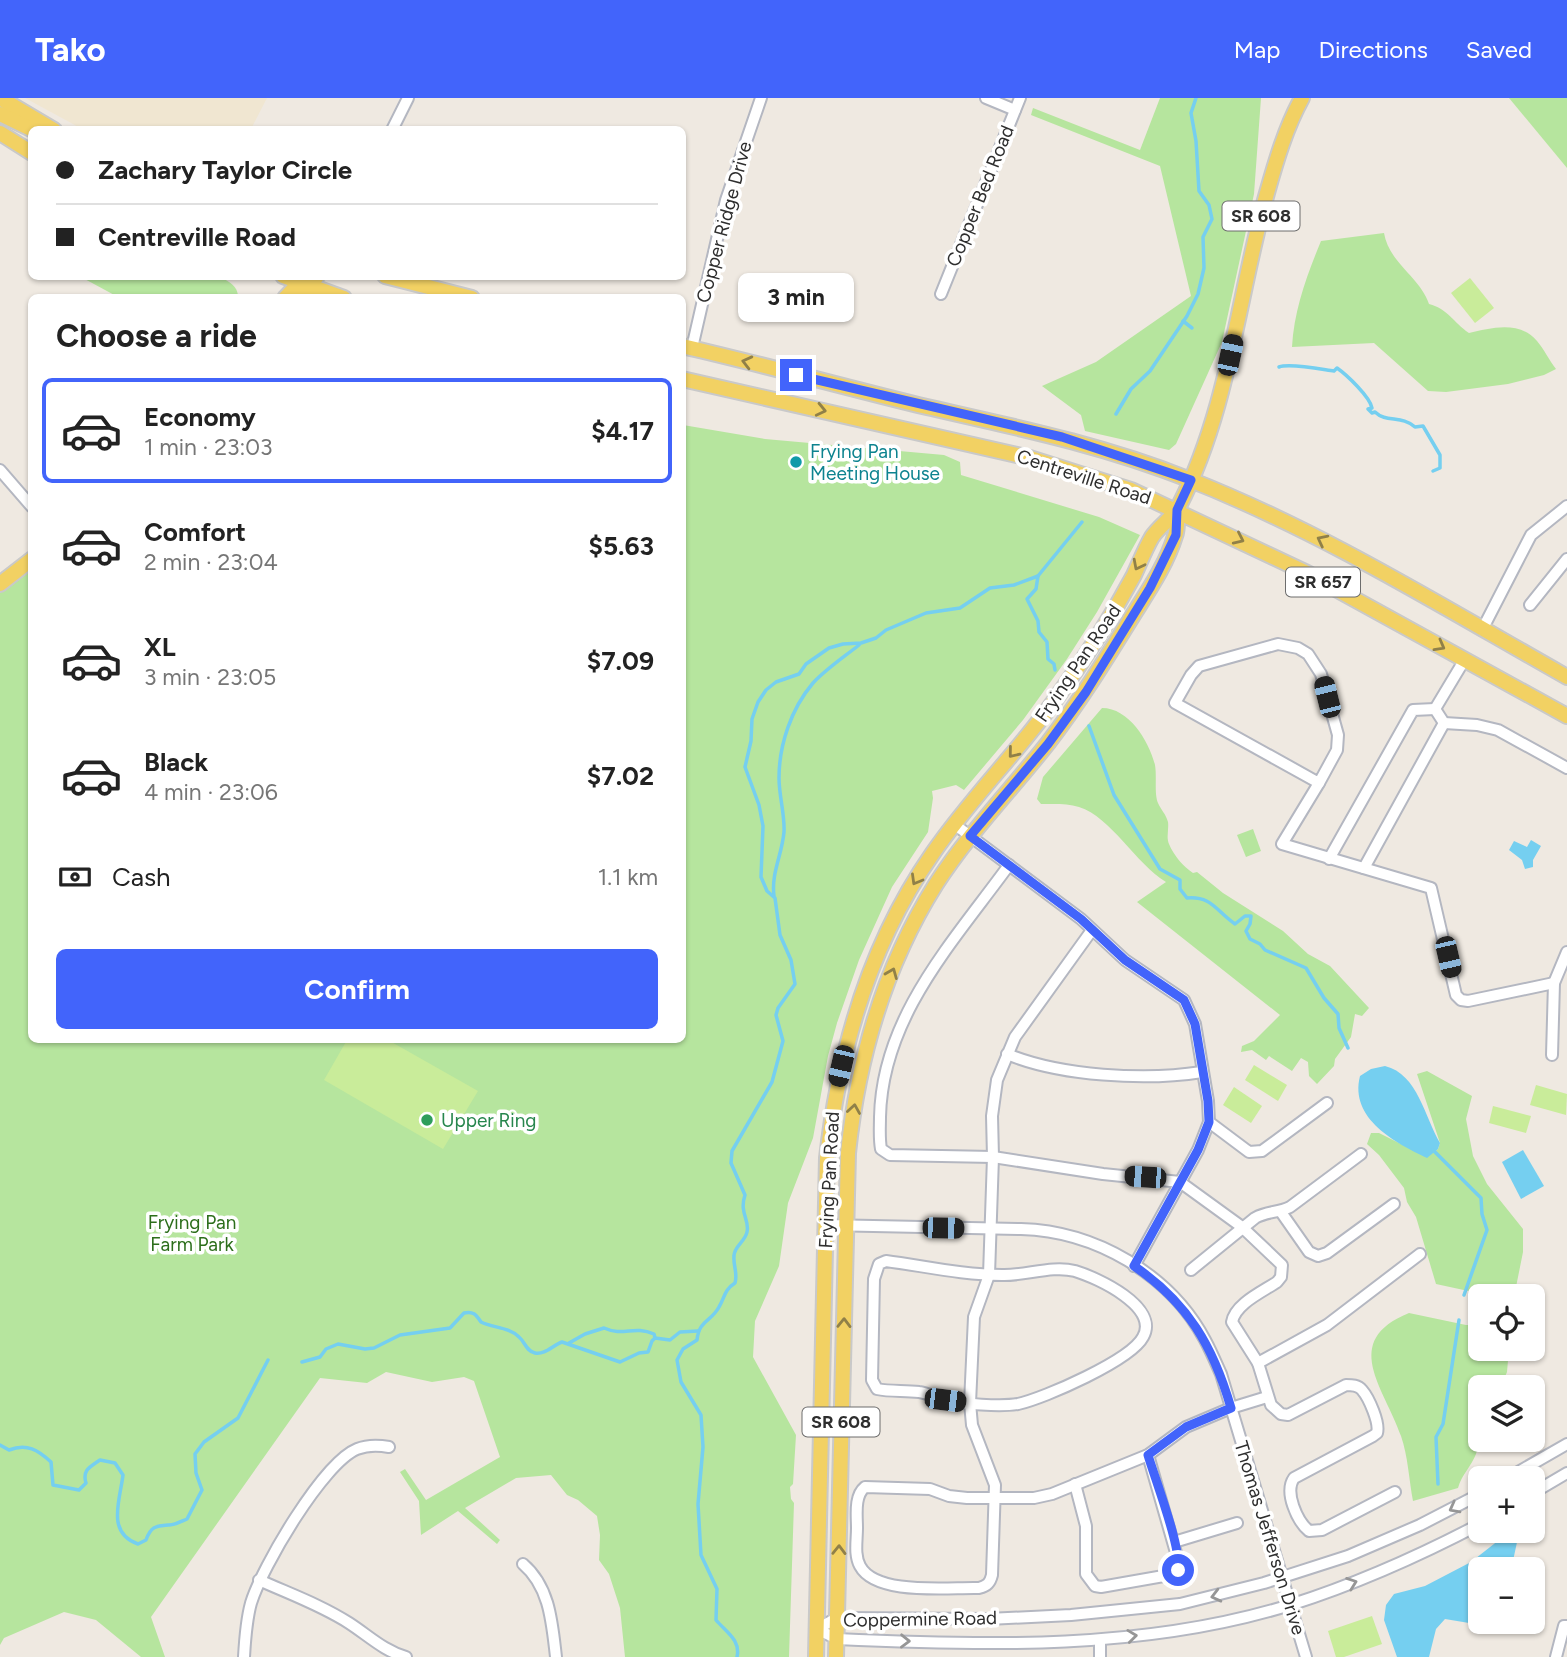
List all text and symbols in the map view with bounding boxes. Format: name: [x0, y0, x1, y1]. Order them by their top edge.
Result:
text: Tako: [35, 30, 106, 69]
text: Map: [1234, 35, 1280, 64]
text: Directions: [1318, 35, 1428, 64]
text: Saved: [1466, 35, 1532, 64]
street label: Copper Bed Road: [941, 122, 1019, 270]
street label: Copper Ridge Drive: [691, 139, 757, 305]
text: Zachary Taylor Circle: [98, 154, 352, 186]
road number: SR 608: [1222, 202, 1300, 230]
text: Centreville Road: [98, 221, 296, 253]
callout: 3 min: [738, 274, 854, 322]
text: 3 min: [767, 283, 825, 311]
text: Choose a ride: [56, 317, 257, 355]
car: [1216, 332, 1245, 378]
one-way arrow: [741, 356, 753, 370]
route end: [780, 359, 812, 391]
icon: car: [60, 399, 123, 462]
text: Economy: [144, 401, 256, 433]
one-way arrow: [815, 402, 827, 416]
text: $4.17: [591, 415, 654, 447]
text: 1 min · 23:03: [144, 433, 273, 461]
place label: Frying Pan Meeting House: [810, 440, 940, 485]
street label: Centreville Road: [1014, 444, 1154, 510]
marker: Frying Pan Meeting House: [788, 454, 804, 470]
icon: car: [60, 514, 123, 577]
text: Comfort: [144, 516, 246, 548]
text: $5.63: [589, 530, 654, 562]
one-way arrow: [1232, 531, 1244, 545]
one-way arrow: [1317, 534, 1329, 548]
text: 2 min · 23:04: [144, 548, 278, 576]
one-way arrow: [1133, 558, 1147, 570]
road number: SR 657: [1286, 568, 1360, 596]
street label: Frying Pan Road: [1030, 600, 1126, 726]
icon: car: [60, 629, 123, 692]
text: XL: [144, 631, 176, 663]
one-way arrow: [1433, 638, 1445, 651]
text: $7.09: [587, 645, 654, 677]
text: 3 min · 23:05: [144, 663, 276, 691]
car: [1312, 674, 1343, 720]
icon: car: [60, 744, 123, 807]
one-way arrow: [1009, 745, 1021, 758]
text: Black: [144, 746, 208, 778]
text: $7.02: [587, 760, 654, 792]
text: 4 min · 23:06: [144, 778, 278, 806]
icon: cash: [56, 858, 94, 896]
text: Cash: [112, 861, 171, 893]
text: 1.1 km: [598, 863, 658, 891]
one-way arrow: [911, 873, 924, 886]
car: [1434, 934, 1463, 980]
button: Confirm: [56, 949, 658, 1029]
one-way arrow: [884, 967, 898, 979]
car: [827, 1043, 856, 1089]
one-way arrow: [846, 1103, 861, 1115]
place label: Upper Ring: [441, 1109, 536, 1132]
street label: Frying Pan Road: [814, 1111, 844, 1249]
marker: Upper Ring: [419, 1112, 435, 1128]
car: [1124, 1165, 1167, 1189]
park label: Frying Pan Farm Park: [148, 1211, 236, 1256]
car: [922, 1217, 965, 1239]
map controls: [1468, 1284, 1545, 1634]
button: locate: [1468, 1284, 1545, 1361]
one-way arrow: [836, 1317, 851, 1328]
button: layers: [1468, 1375, 1545, 1452]
car: [923, 1387, 968, 1413]
road number: SR 608: [802, 1408, 880, 1436]
street label: Thomas Jefferson Drive: [1230, 1438, 1310, 1638]
button: +: [1468, 1466, 1545, 1543]
one-way arrow: [1449, 1499, 1461, 1513]
one-way arrow: [831, 1544, 846, 1555]
route start: [1162, 1554, 1194, 1586]
button: −: [1468, 1557, 1545, 1634]
one-way arrow: [1346, 1577, 1358, 1591]
one-way arrow: [1210, 1588, 1222, 1602]
street label: Coppermine Road: [843, 1606, 997, 1632]
one-way arrow: [1126, 1628, 1138, 1643]
one-way arrow: [900, 1633, 910, 1649]

